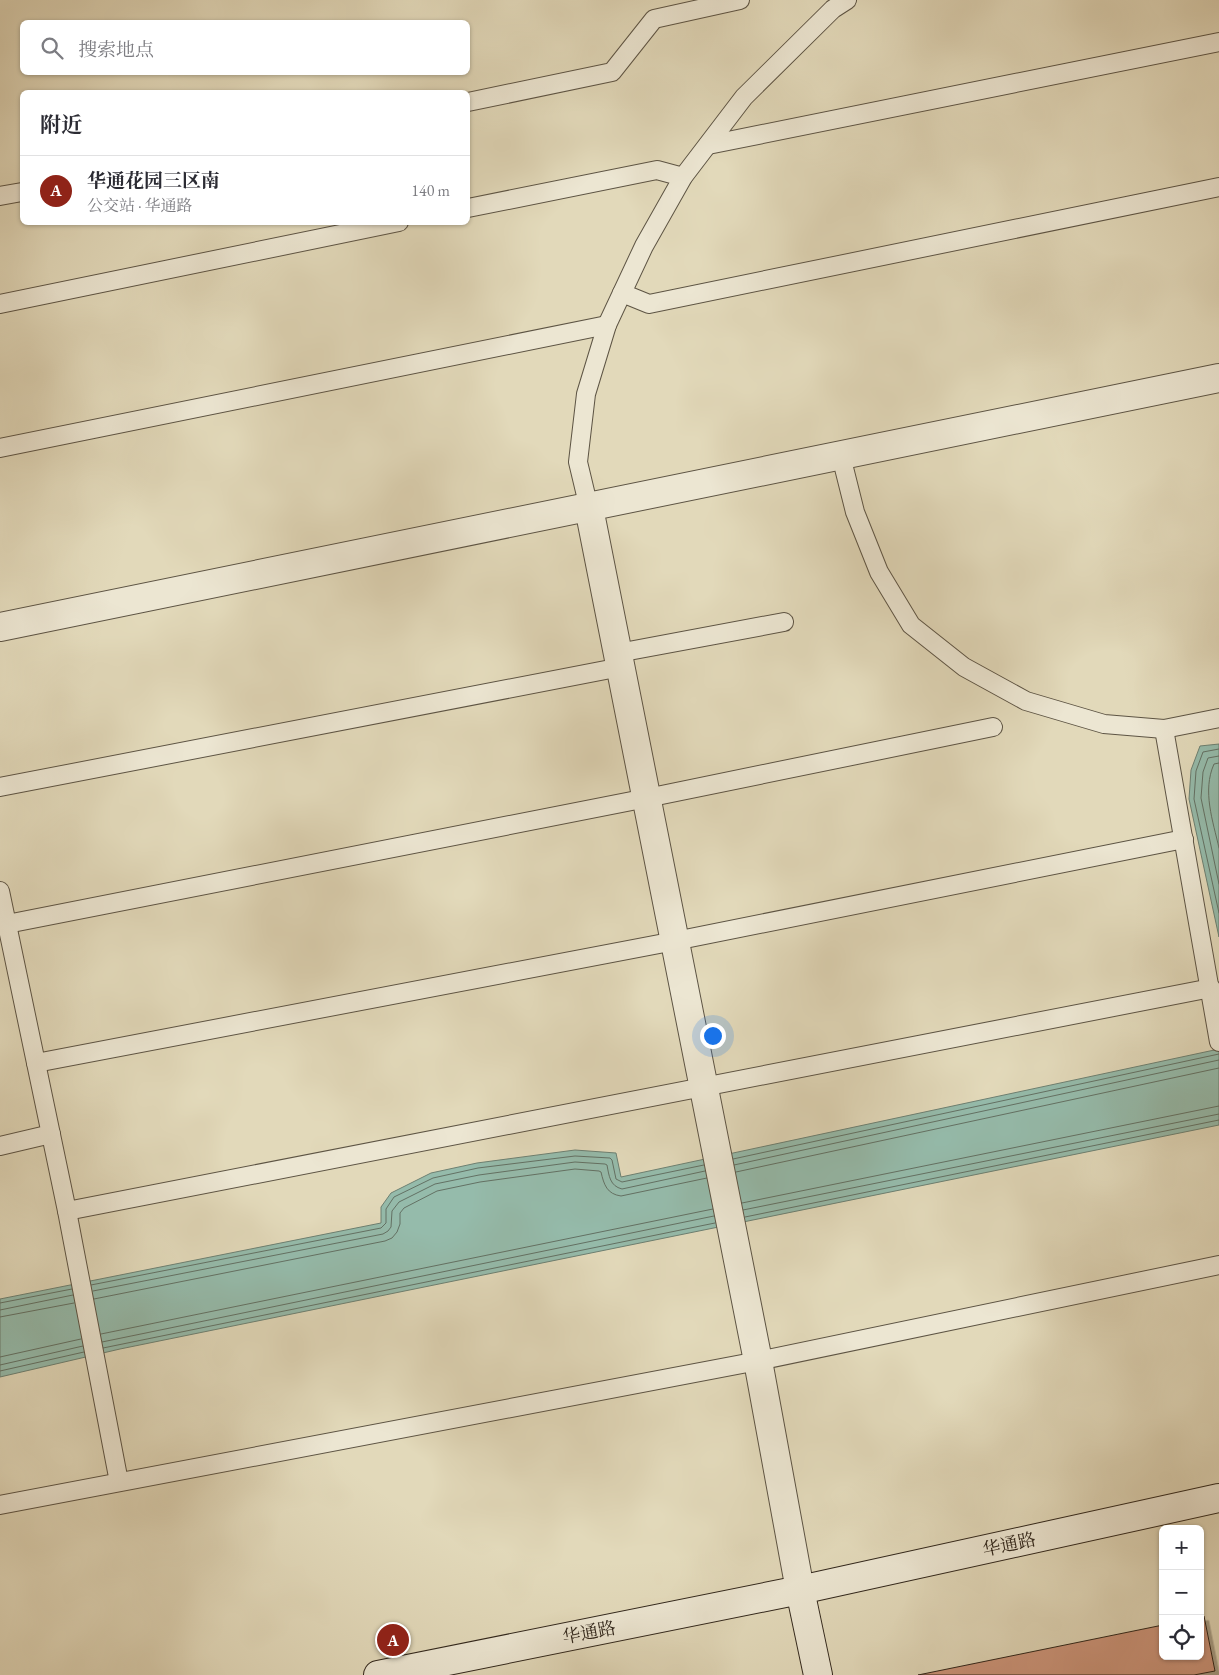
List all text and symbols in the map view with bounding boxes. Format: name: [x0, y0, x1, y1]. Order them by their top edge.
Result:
search box: [20, 20, 470, 75]
icon: search: [38, 34, 66, 62]
text: 搜索地点: [78, 37, 154, 62]
text: 附近: [40, 111, 82, 138]
text: 华通花园三区南: [87, 168, 220, 193]
text: A: [50, 180, 62, 201]
text: 140 m: [411, 180, 450, 201]
text: 公交站 · 华通路: [87, 195, 193, 216]
your location: [700, 1023, 726, 1049]
map controls: [1159, 1525, 1204, 1660]
button: +: [1159, 1525, 1204, 1570]
street label: 华通路: [980, 1527, 1038, 1561]
button: −: [1159, 1570, 1204, 1615]
button: locate: [1159, 1615, 1204, 1660]
street label: 华通路: [560, 1616, 618, 1648]
pin: A: [377, 1621, 409, 1659]

